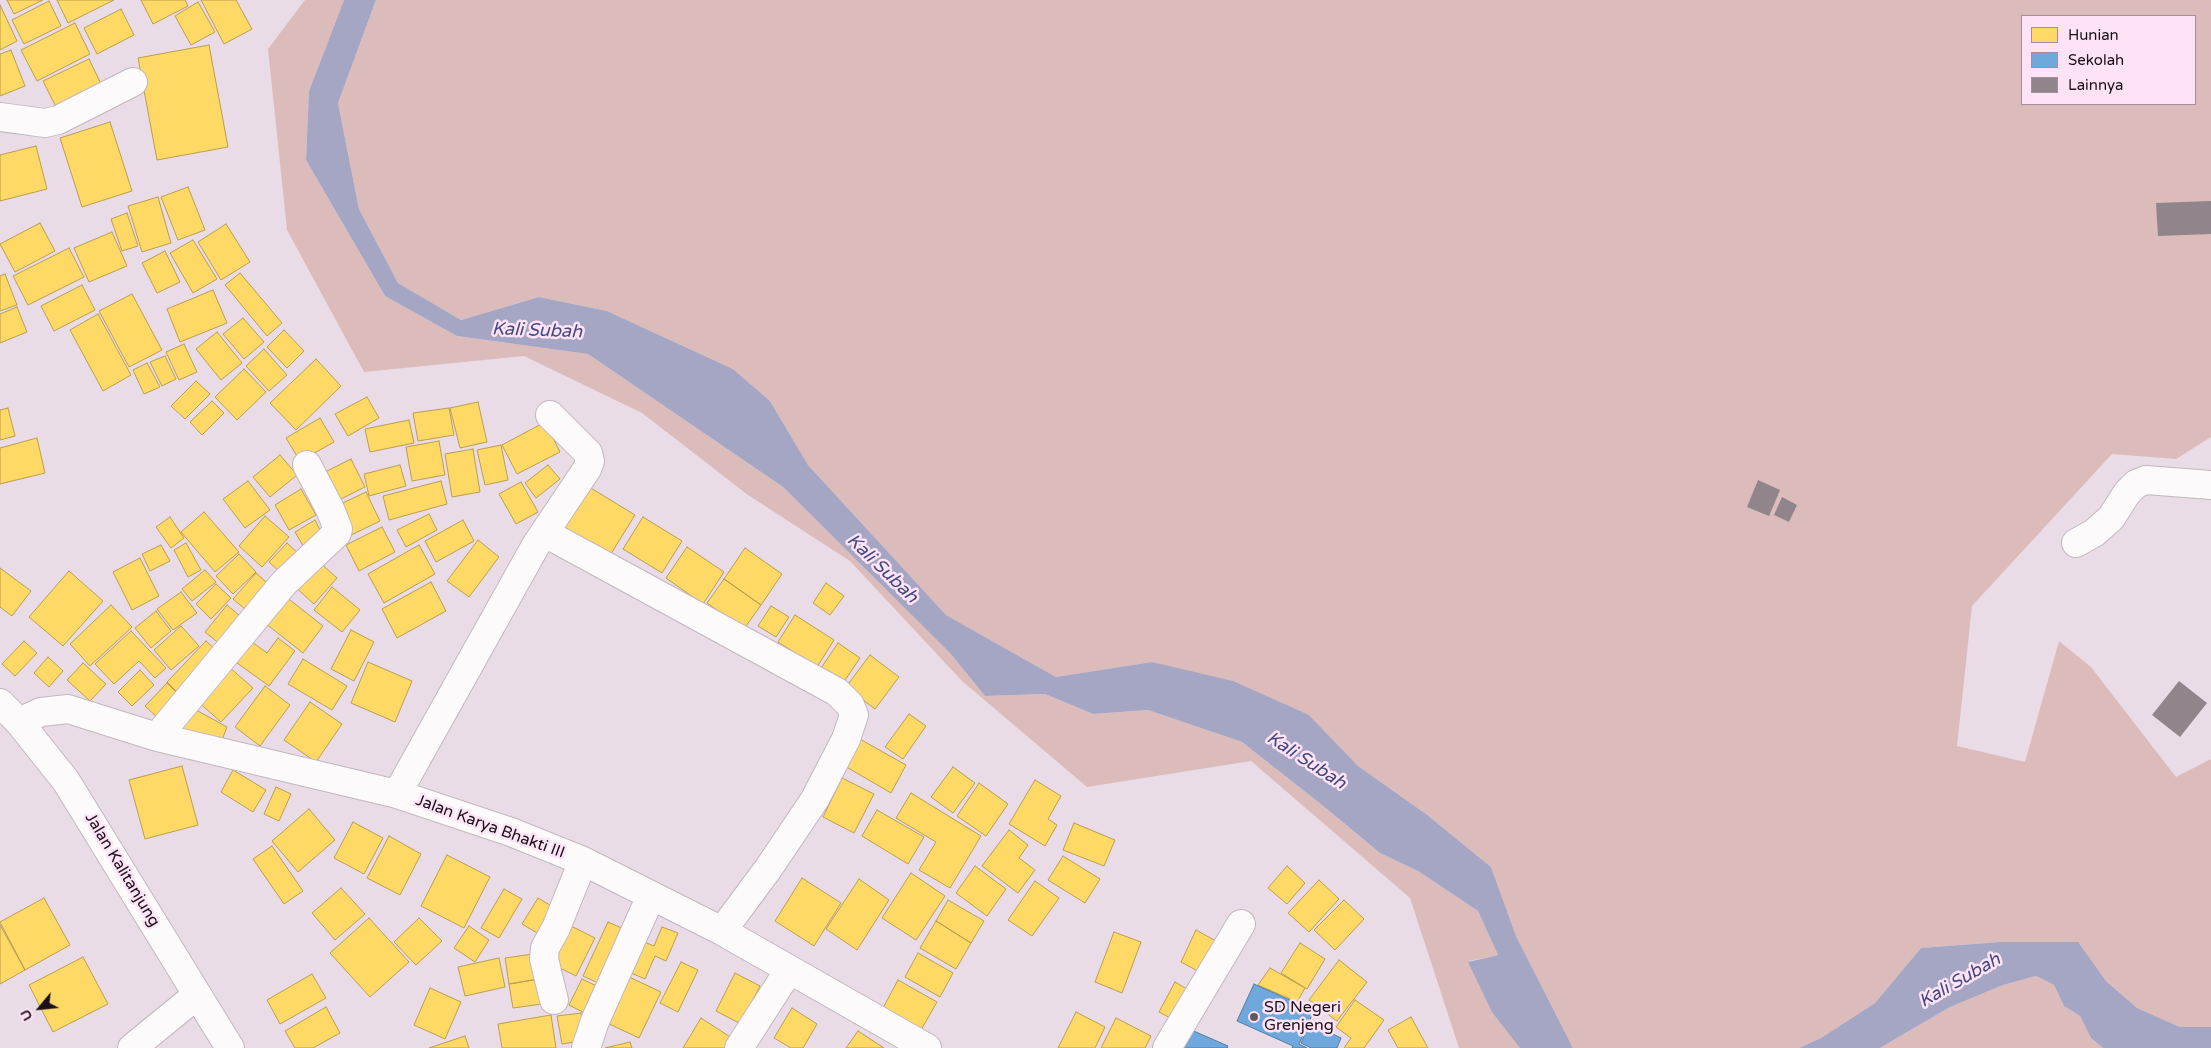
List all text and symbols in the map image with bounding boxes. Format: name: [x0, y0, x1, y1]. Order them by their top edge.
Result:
legend: [2021, 15, 2196, 105]
text: Hunian: [2068, 26, 2119, 44]
text: Sekolah: [2068, 51, 2124, 69]
text: Lainnya: [2068, 76, 2123, 94]
water label: Kali Subah: [492, 319, 582, 343]
water label: Kali Subah: [842, 530, 922, 608]
water label: Kali Subah: [1262, 727, 1350, 795]
street label: Jalan Karya Bhakti III: [413, 791, 567, 863]
street label: Jalan Kalitanjung: [80, 810, 164, 930]
water label: Kali Subah: [1916, 949, 2004, 1013]
north arrow: [15, 983, 65, 1033]
place label: SD Negeri Grenjeng: [1264, 998, 1341, 1036]
text: U: [16, 1007, 36, 1024]
marker: SD Negeri Grenjeng: [1248, 1011, 1260, 1023]

